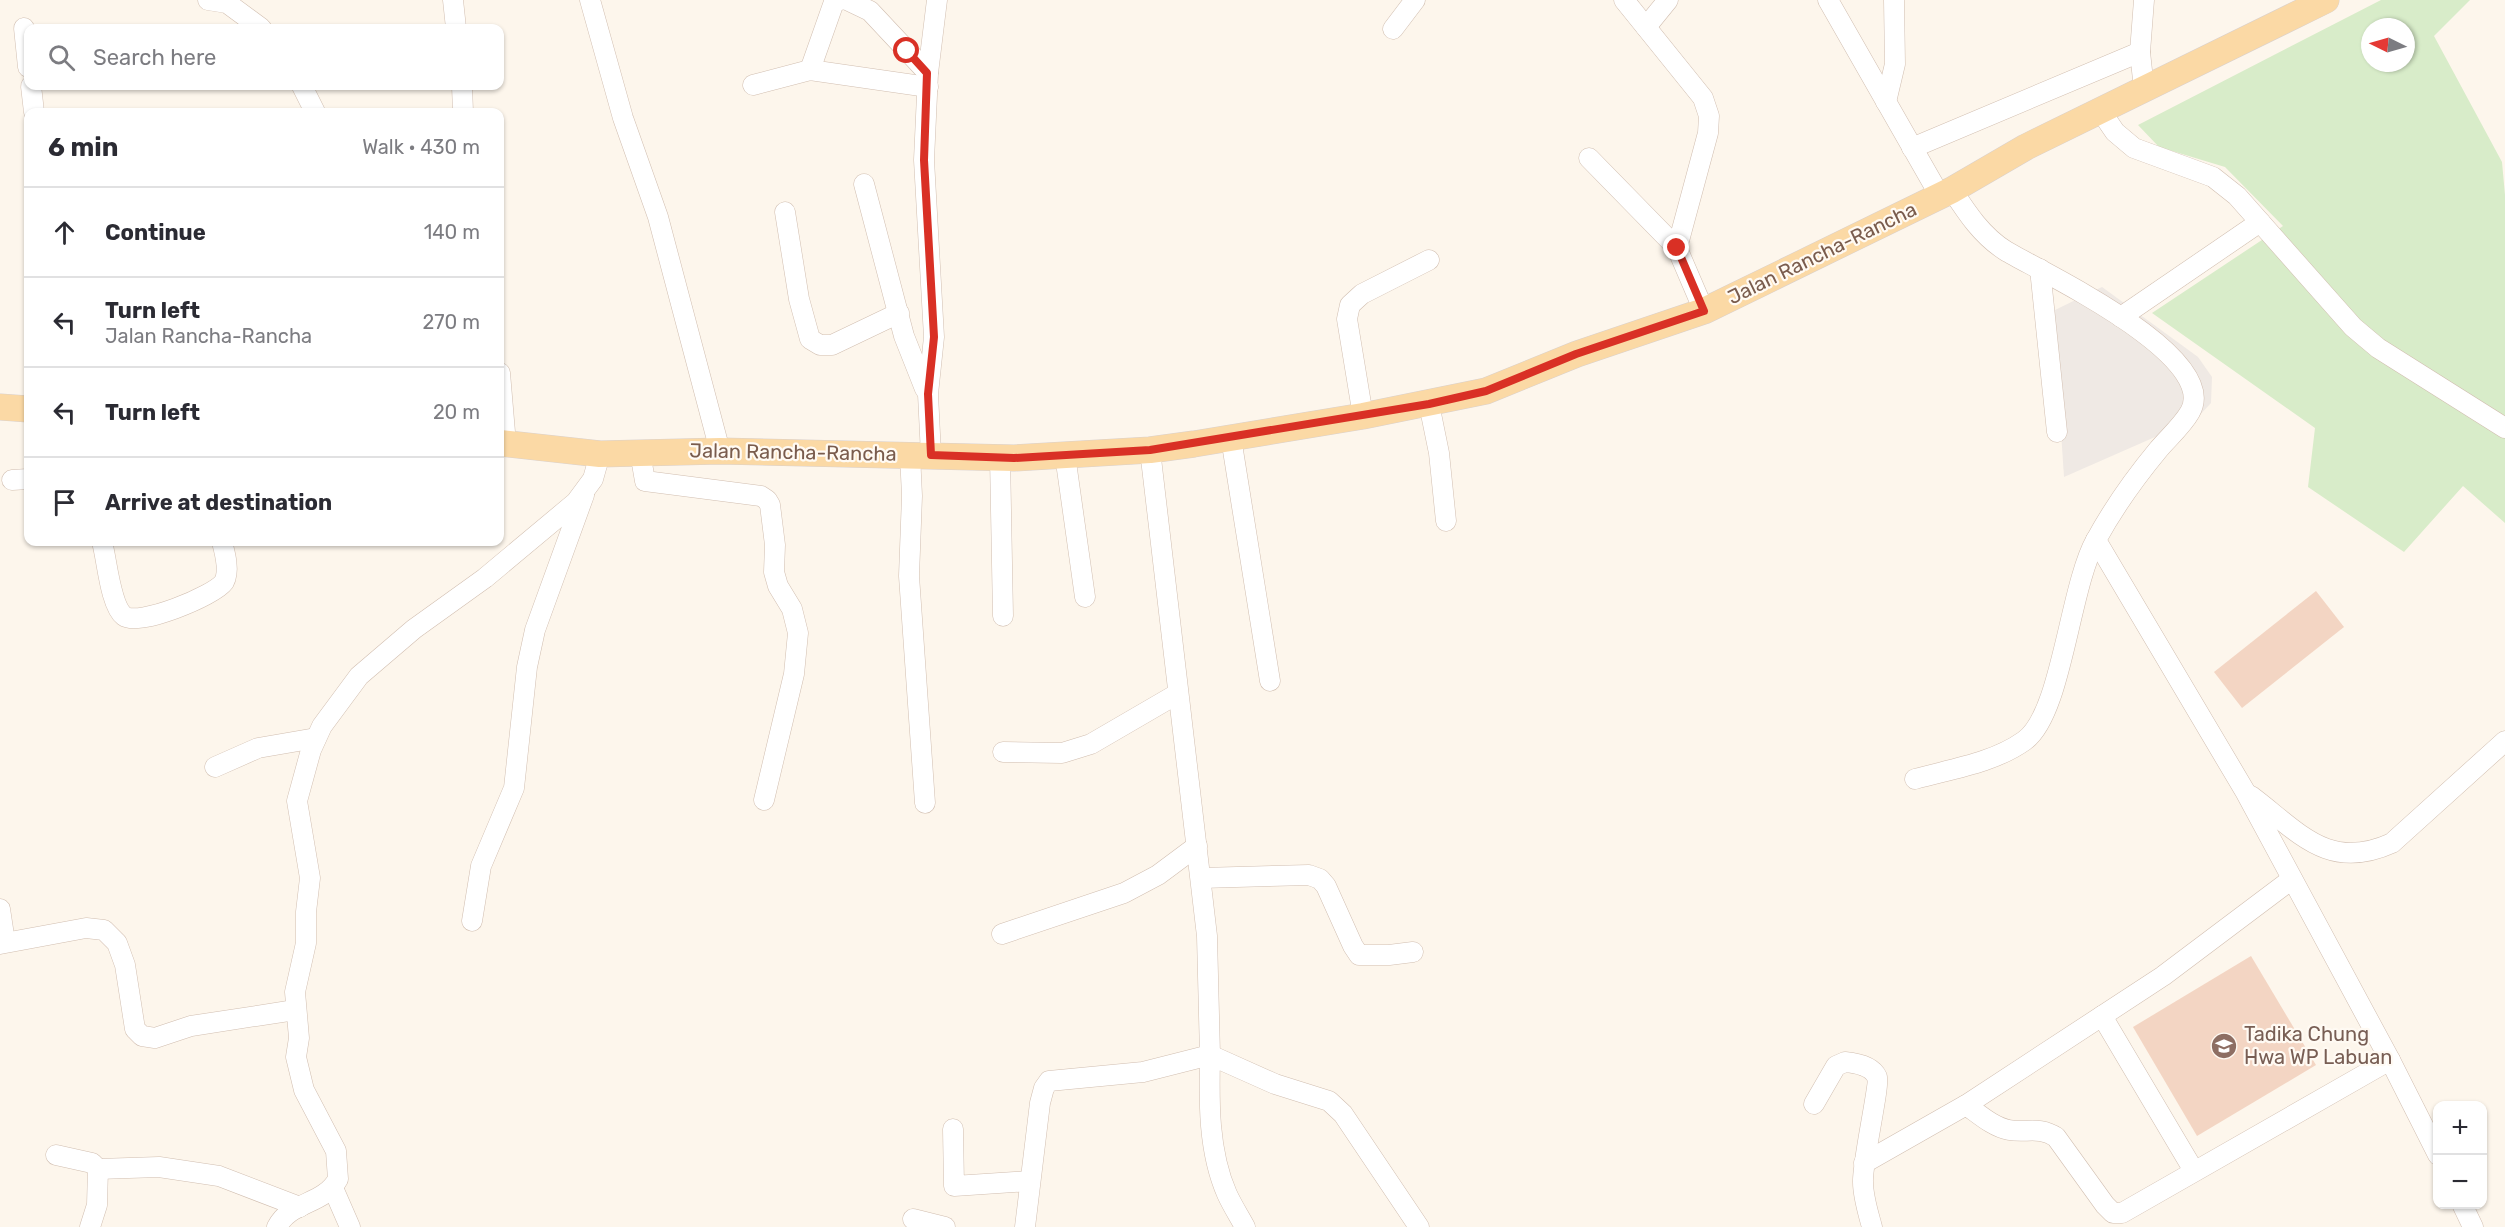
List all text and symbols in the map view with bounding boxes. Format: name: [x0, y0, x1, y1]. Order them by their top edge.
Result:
north arrow: [2361, 18, 2415, 72]
search box: [24, 24, 504, 90]
route start: [893, 37, 919, 63]
icon: search: [45, 41, 78, 74]
text: Search here: [93, 44, 216, 71]
text: 6 min: [48, 132, 118, 163]
text: Walk · 430 m: [362, 135, 480, 159]
street label: Jalan Rancha-Rancha: [1724, 197, 1920, 309]
icon: ahead: [48, 216, 81, 249]
text: Continue: [105, 219, 206, 246]
text: 140 m: [424, 220, 480, 244]
route end: [1663, 234, 1689, 260]
text: Turn left: [105, 297, 200, 324]
icon: left: [48, 306, 81, 339]
text: 270 m: [423, 310, 480, 334]
text: Jalan Rancha-Rancha: [105, 324, 312, 348]
icon: left: [48, 396, 81, 429]
text: Turn left: [105, 399, 200, 426]
text: 20 m: [433, 400, 480, 424]
street label: Jalan Rancha-Rancha: [689, 438, 897, 466]
icon: arrive: [48, 486, 81, 519]
text: Arrive at destination: [105, 489, 332, 516]
place label: Tadika Chung Hwa WP Labuan: [2244, 1022, 2392, 1069]
school or university icon: Tadika Chung Hwa WP Labuan: [2209, 1031, 2239, 1061]
map controls: [2433, 1101, 2487, 1209]
button: +: [2433, 1101, 2487, 1155]
button: −: [2433, 1155, 2487, 1209]

